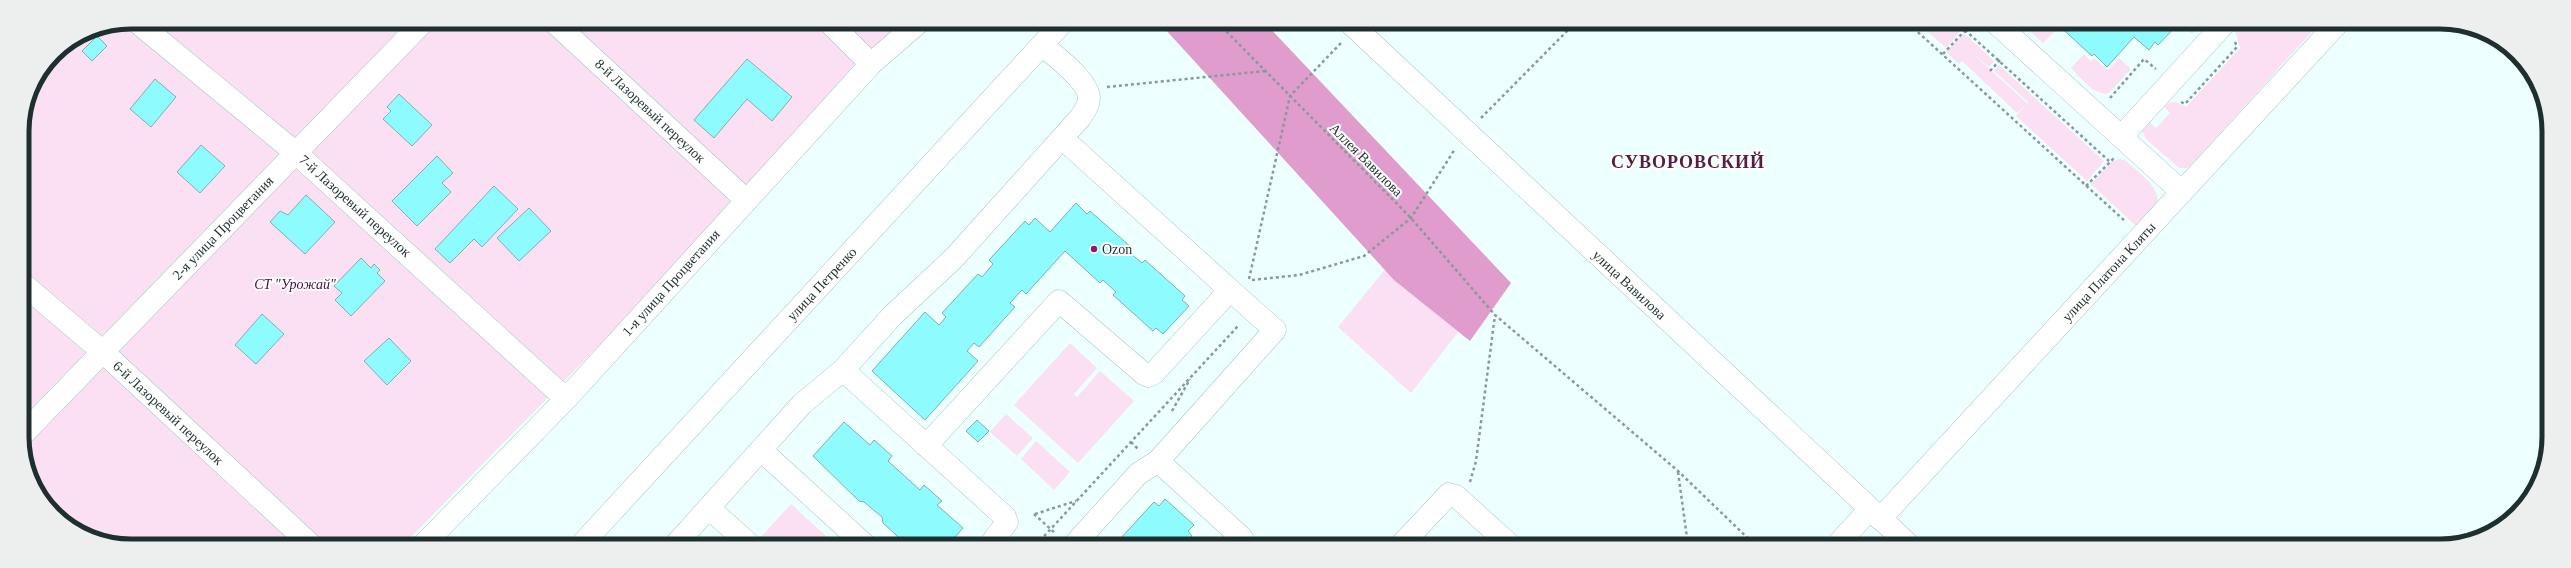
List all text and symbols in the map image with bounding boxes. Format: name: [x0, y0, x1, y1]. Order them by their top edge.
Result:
street label: 8-й Лазоревый переулок: [592, 56, 708, 166]
street label: Аллея Вавилова: [1327, 121, 1406, 200]
district label: СУВОРОВСКИЙ: [1611, 151, 1765, 172]
street label: 7-й Лазоревый переулок: [296, 152, 414, 260]
street label: 2-я улица Процветания: [170, 173, 277, 283]
street label: улица Платона Кляты: [2059, 219, 2159, 324]
street label: 1-я улица Процветания: [619, 226, 723, 339]
place label: Ozon: [1102, 242, 1132, 257]
street label: улица Петренко: [784, 244, 860, 324]
marker: Ozon: [1089, 244, 1099, 254]
street label: улица Вавилова: [1589, 247, 1669, 323]
park label: СТ "Урожай": [254, 277, 336, 292]
street label: 6-й Лазоревый переулок: [110, 358, 226, 468]

